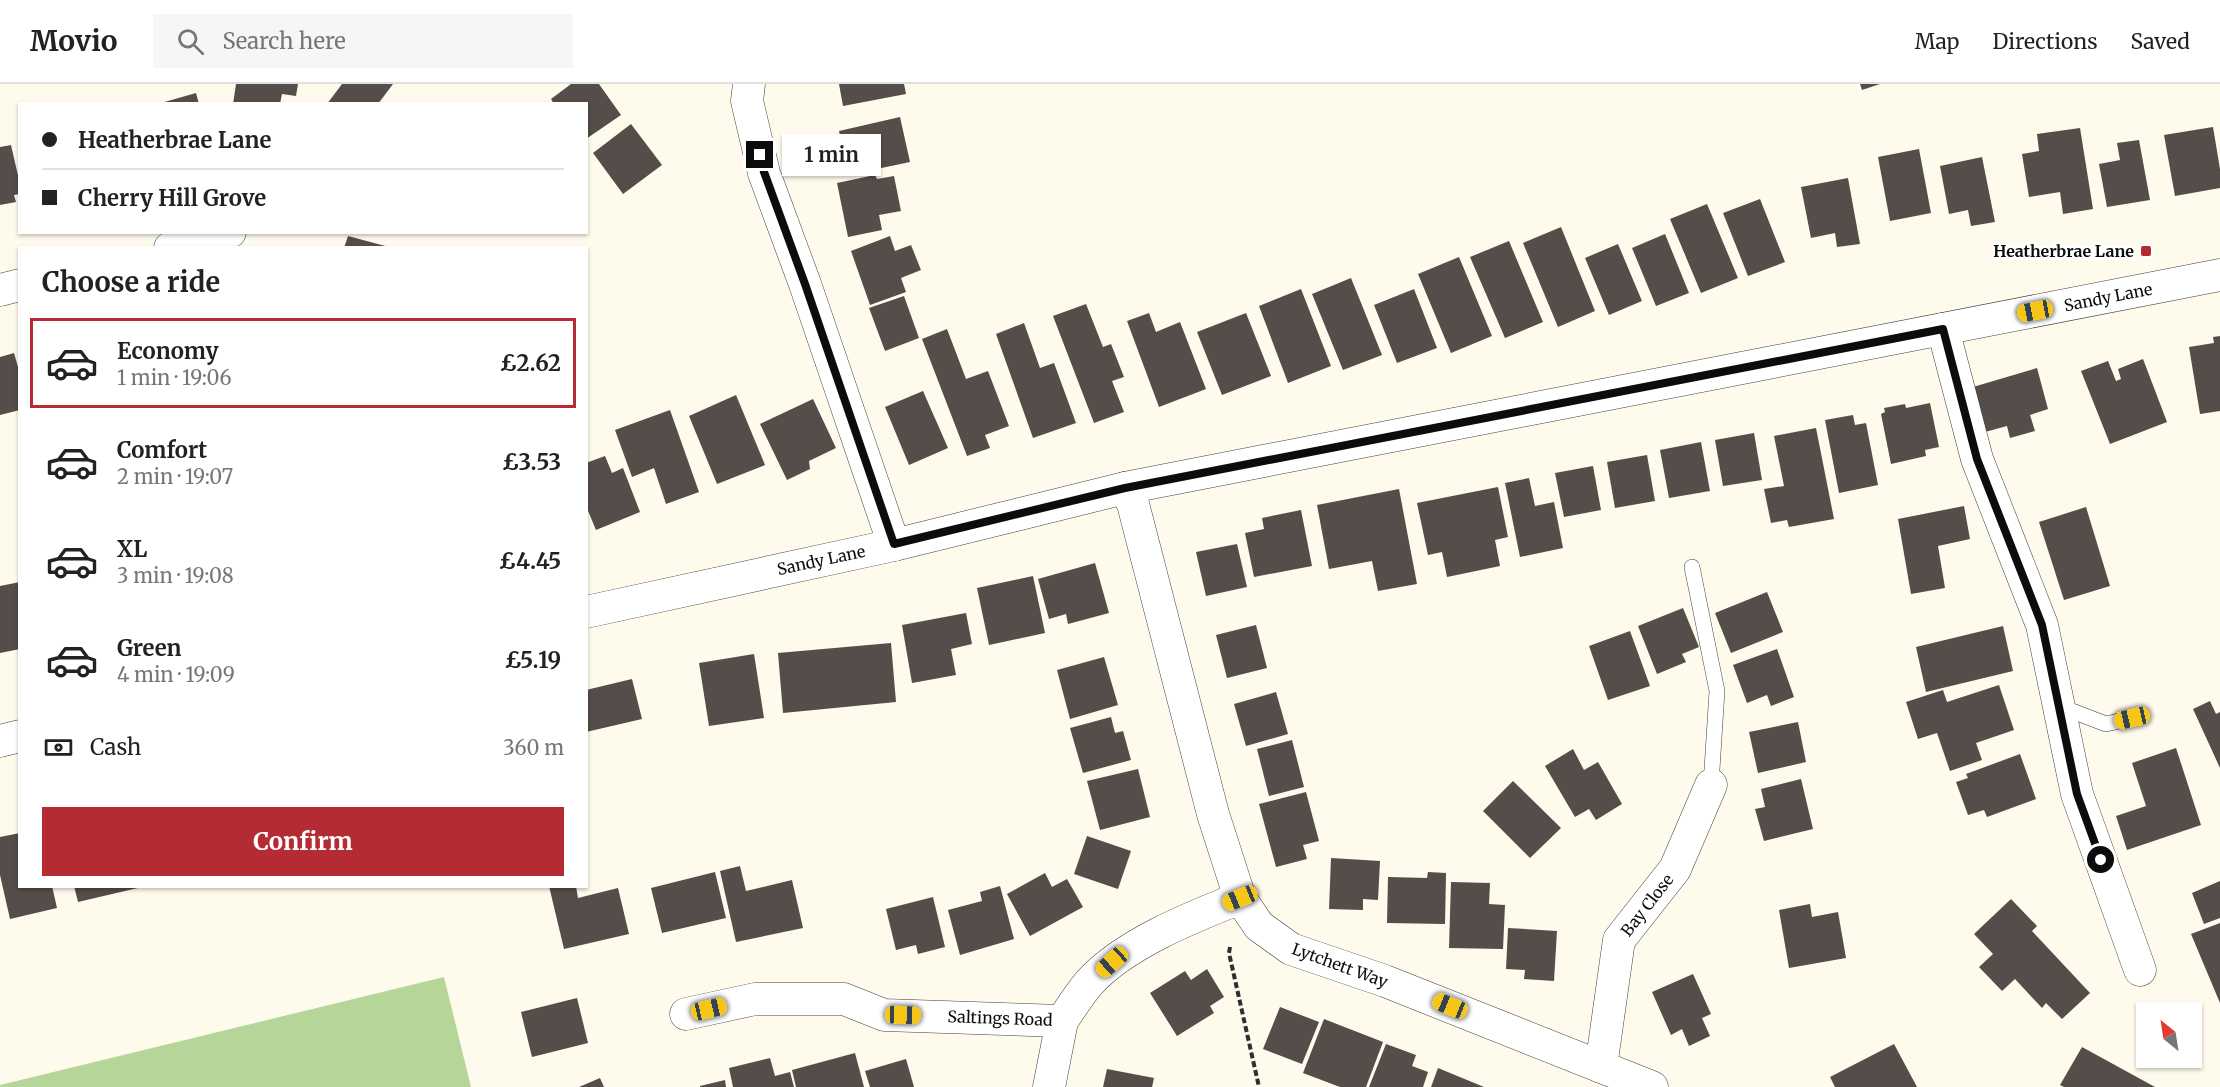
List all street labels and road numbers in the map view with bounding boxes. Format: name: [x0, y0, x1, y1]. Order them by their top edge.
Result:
street label: Sandy Lane: [2062, 279, 2154, 315]
street label: Sandy Lane: [775, 541, 867, 579]
street label: Bay Close: [1616, 870, 1678, 940]
street label: Lytchett Way: [1289, 938, 1391, 992]
street label: Saltings Road: [947, 1006, 1053, 1030]

